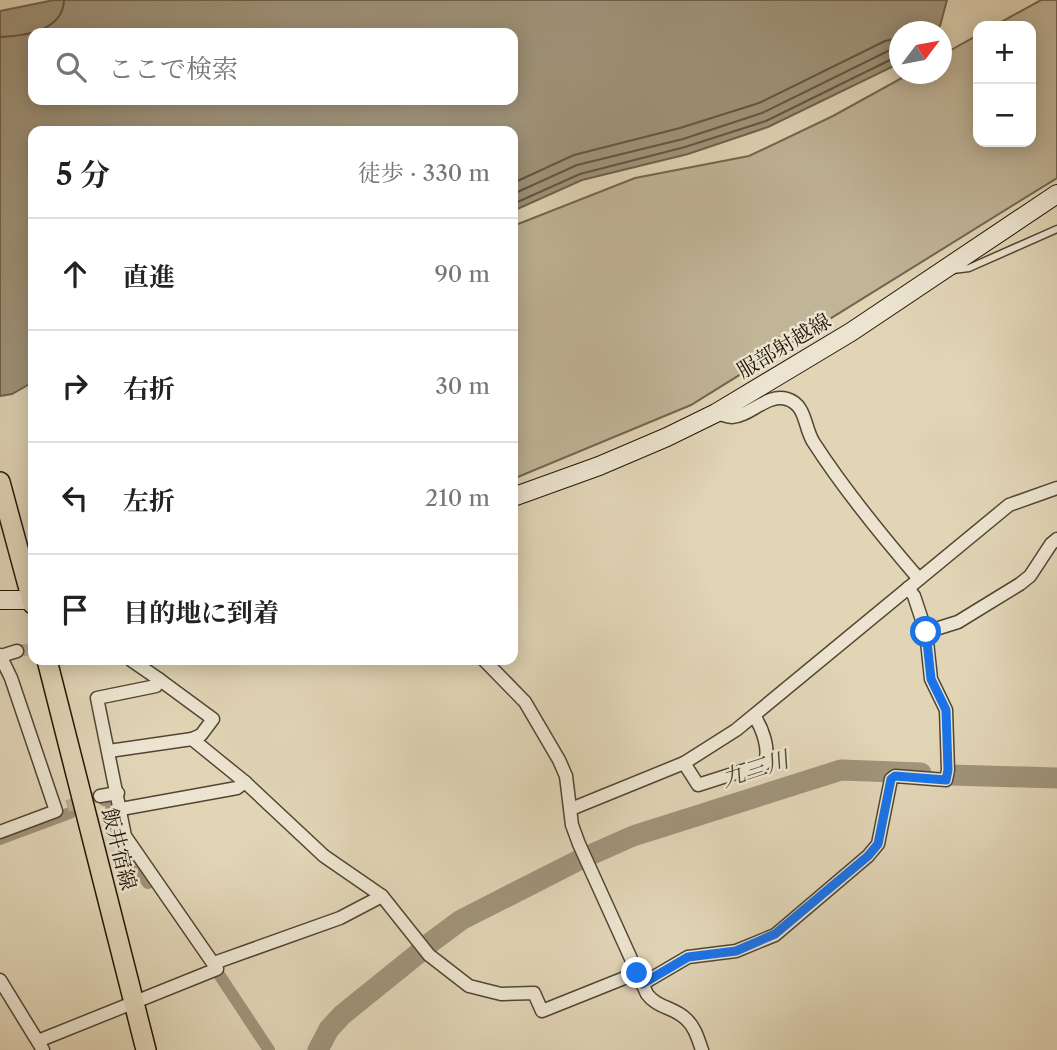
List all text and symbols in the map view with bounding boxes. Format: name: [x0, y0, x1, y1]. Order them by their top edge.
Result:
north arrow: [889, 21, 952, 84]
map controls: [973, 21, 1036, 147]
button: +: [973, 21, 1036, 84]
search box: [28, 28, 518, 105]
icon: search: [52, 48, 90, 86]
text: ここで検索: [108, 53, 238, 85]
button: −: [973, 84, 1036, 147]
text: 5 分: [56, 156, 110, 193]
text: 徒歩 · 330 m: [358, 159, 490, 187]
icon: ahead: [56, 255, 94, 293]
text: 90 m: [434, 260, 490, 288]
text: 直進: [123, 261, 175, 293]
street label: 服部射越線: [732, 308, 835, 383]
icon: right: [56, 367, 94, 405]
text: 30 m: [435, 372, 490, 400]
text: 右折: [123, 373, 175, 405]
icon: left: [56, 479, 94, 517]
text: 210 m: [425, 484, 490, 512]
text: 左折: [123, 485, 175, 517]
icon: arrive: [56, 591, 94, 629]
text: 目的地に到着: [123, 597, 279, 629]
route start: [910, 616, 941, 647]
water label: 九三川: [718, 744, 795, 793]
street label: 飯井宿線: [97, 805, 142, 893]
route end: [621, 957, 652, 988]

